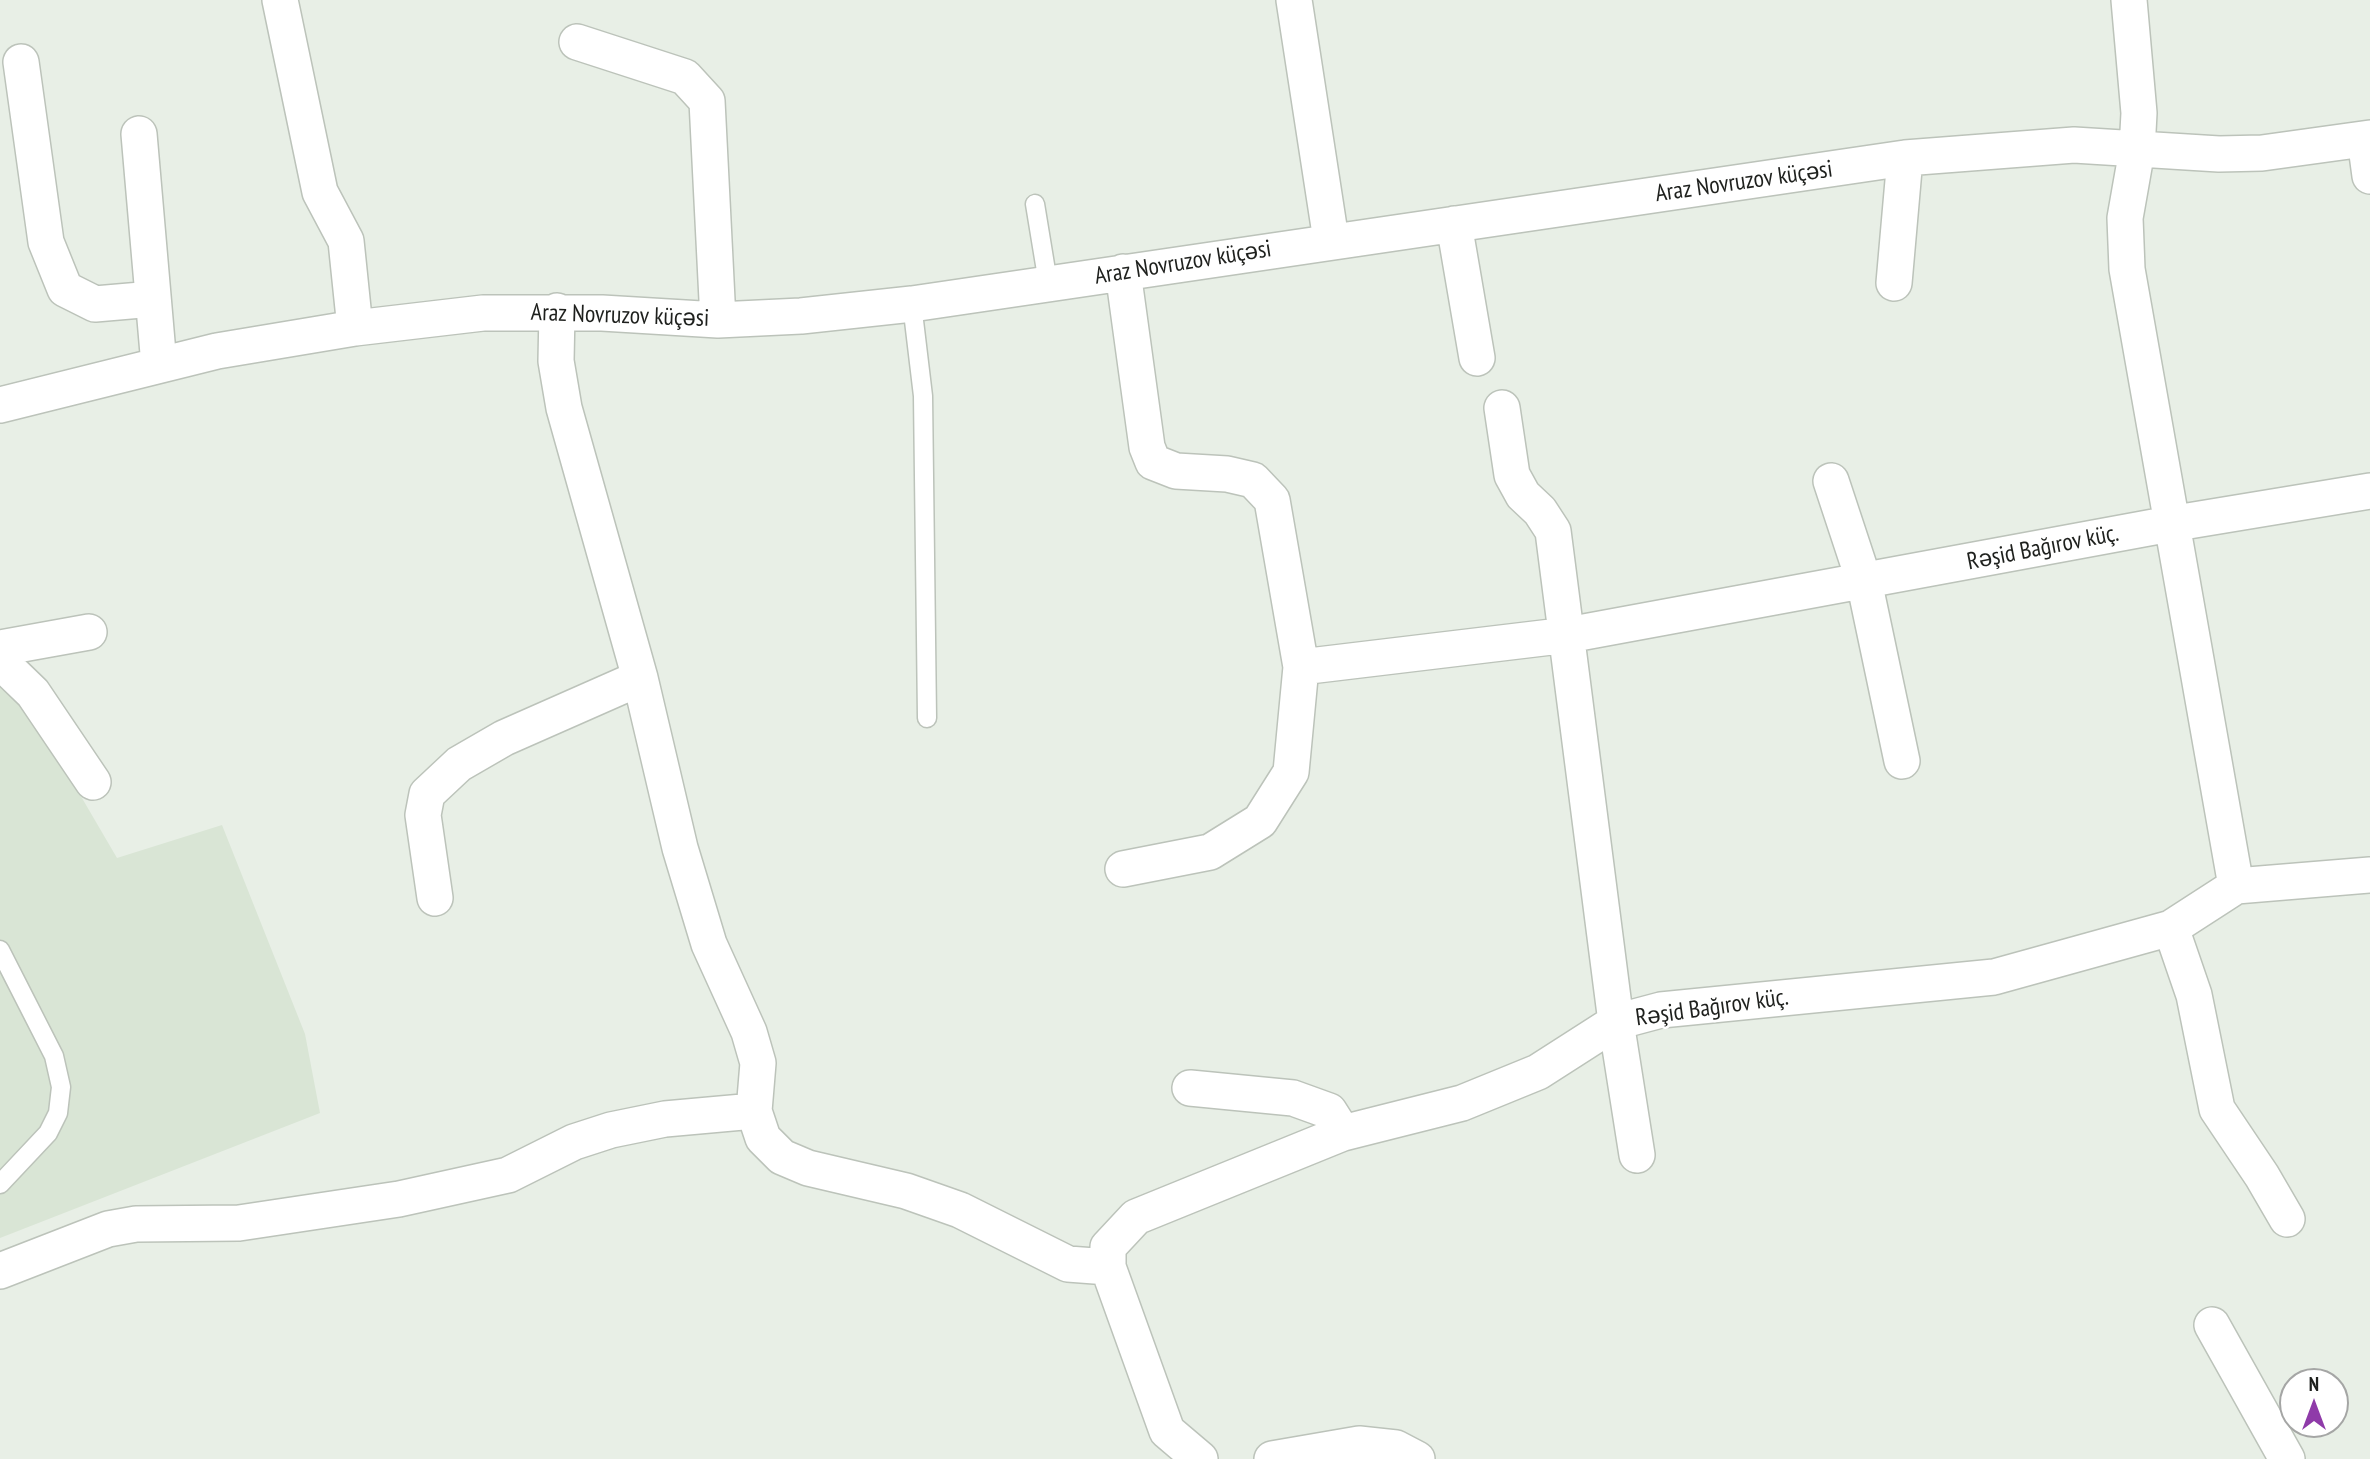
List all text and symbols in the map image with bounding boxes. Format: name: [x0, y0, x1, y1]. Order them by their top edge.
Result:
street label: Araz Novruzov küçəsi: [1654, 155, 1834, 209]
street label: Araz Novruzov küçəsi: [1093, 235, 1273, 291]
street label: Araz Novruzov küçəsi: [530, 298, 710, 334]
street label: Rəşid Bağırov küç.: [1965, 519, 2121, 577]
street label: Rəşid Bağırov küç.: [1634, 983, 1790, 1033]
north arrow: [2279, 1368, 2349, 1438]
text: N: [2309, 1372, 2319, 1396]

